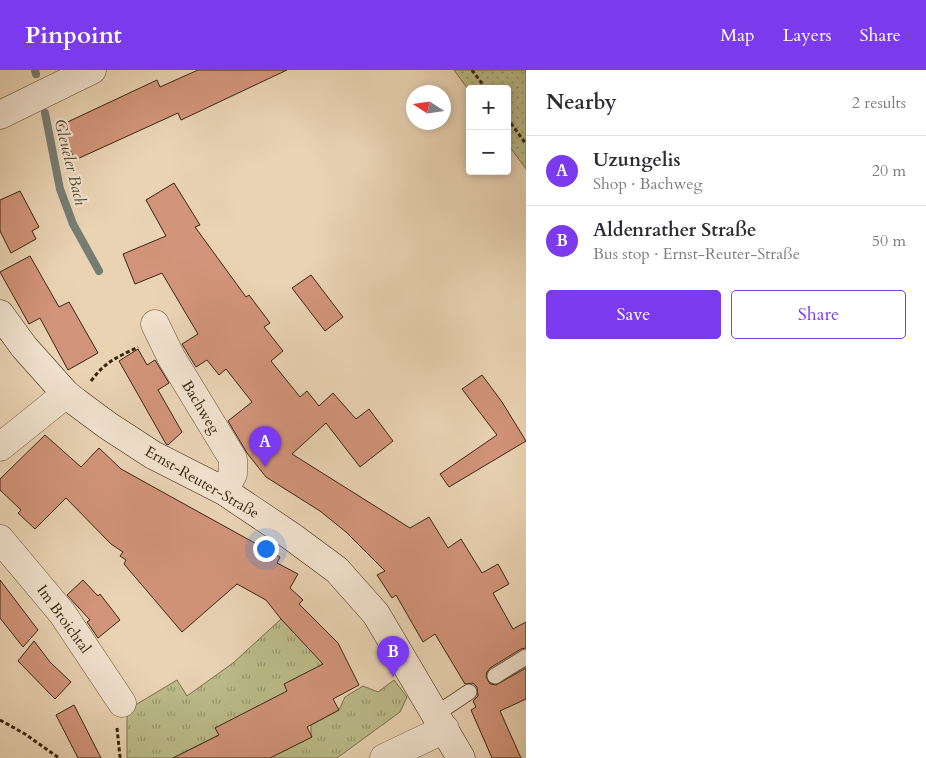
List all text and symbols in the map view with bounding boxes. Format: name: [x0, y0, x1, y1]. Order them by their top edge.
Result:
text: Pinpoint: [25, 19, 122, 52]
text: Map: [720, 23, 755, 48]
text: Layers: [783, 23, 832, 48]
text: Share: [860, 23, 901, 48]
north arrow: [406, 85, 451, 130]
map controls: [466, 85, 511, 175]
button: +: [466, 85, 511, 130]
text: Nearby: [546, 88, 617, 117]
text: 2 results: [852, 92, 906, 114]
water label: Gleueler Bach: [49, 117, 91, 208]
button: −: [466, 130, 511, 175]
text: Uzungelis: [593, 147, 681, 173]
text: A: [556, 160, 568, 182]
text: 20 m: [872, 160, 906, 182]
text: Shop · Bachweg: [593, 173, 703, 195]
text: Aldenrather Straße: [593, 217, 757, 243]
text: B: [556, 230, 568, 252]
text: 50 m: [872, 230, 906, 252]
text: Bus stop · Ernst-Reuter-Straße: [593, 243, 800, 265]
button: Save: [546, 290, 721, 339]
button: Share: [731, 290, 906, 339]
street label: Bachweg: [177, 377, 225, 438]
pin: A: [249, 426, 281, 467]
street label: Ernst-Reuter-Straße: [141, 441, 263, 523]
your location: [253, 536, 279, 562]
street label: Im Broichtal: [32, 581, 96, 657]
pin: B: [377, 636, 409, 677]

